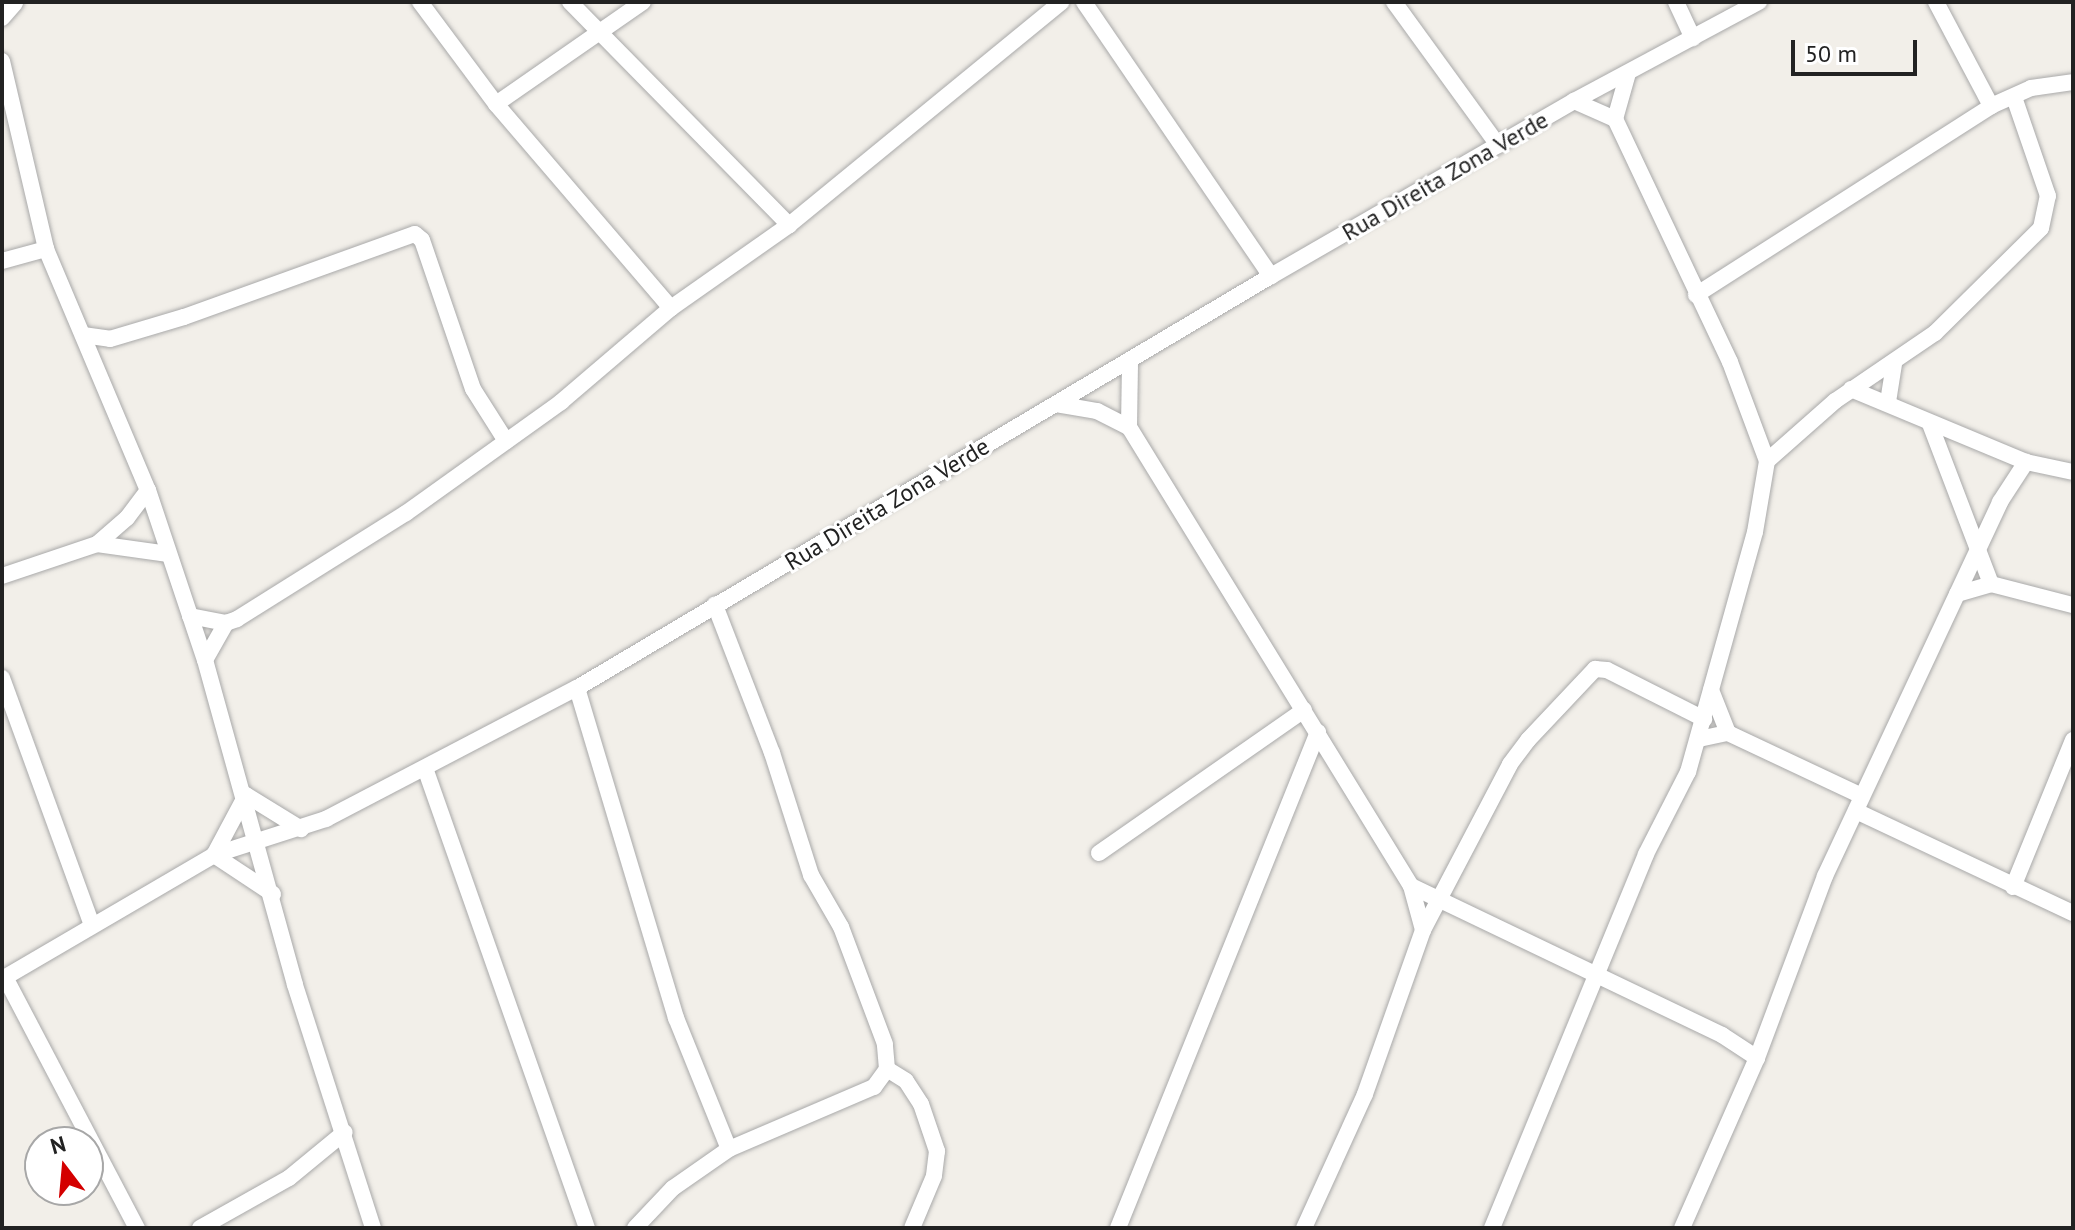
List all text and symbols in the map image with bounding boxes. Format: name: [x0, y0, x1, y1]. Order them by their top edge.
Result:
scale bar: [1795, 24, 1921, 74]
text: 50 m: [1805, 38, 1857, 69]
street label: Rua Direita Zona Verde: [1336, 105, 1554, 247]
street label: Rua Direita Zona Verde: [779, 431, 995, 577]
north arrow: [24, 1126, 104, 1206]
text: N: [47, 1129, 69, 1160]

